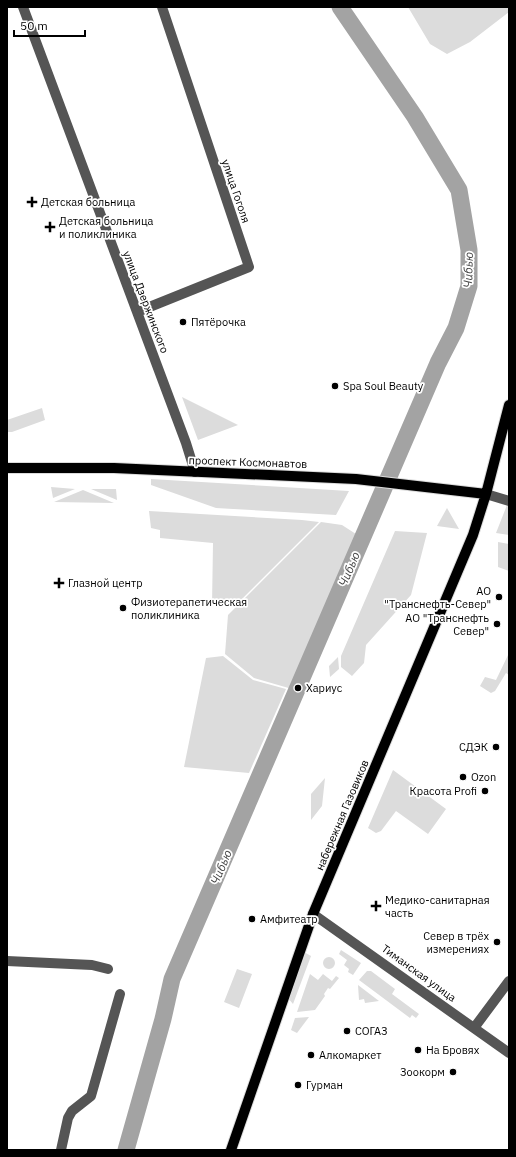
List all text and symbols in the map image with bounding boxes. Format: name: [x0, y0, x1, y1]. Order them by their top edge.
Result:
scale bar: [14, 12, 85, 38]
text: 50 m: [20, 18, 48, 33]
street label: улица Гоголя: [219, 157, 253, 225]
place label: Детская больница: [41, 195, 135, 209]
marker: Детская больница: [26, 196, 38, 208]
place label: Детская больница и поликлиника: [59, 214, 153, 241]
marker: Детская больница и поликлиника: [44, 221, 56, 233]
street label: улица Дзержинского: [120, 249, 172, 355]
water label: Чибью: [460, 252, 476, 288]
place label: Пятёрочка: [191, 315, 246, 329]
marker: Пятёрочка: [178, 317, 188, 327]
place label: Spa Soul Beauty: [343, 379, 424, 393]
marker: Spa Soul Beauty: [330, 381, 340, 391]
street label: проспект Космонавтов: [188, 453, 308, 471]
water label: Чибью: [335, 550, 363, 588]
place label: Глазной центр: [68, 576, 143, 590]
marker: Глазной центр: [53, 577, 65, 589]
place label: АО "Транснефть-Север": [384, 584, 491, 611]
marker: АО "Транснефть-Север": [494, 592, 504, 602]
place label: Физиотерапетическая поликлиника: [131, 595, 247, 622]
marker: Физиотерапетическая поликлиника: [118, 603, 128, 613]
place label: АО "Транснефть Север": [405, 611, 489, 638]
marker: АО "Транснефть Север": [492, 619, 502, 629]
place label: Хариус: [306, 681, 343, 695]
marker: Хариус: [293, 683, 303, 693]
place label: СДЭК: [459, 740, 488, 754]
marker: СДЭК: [491, 742, 501, 752]
street label: набережная Газовиков: [312, 757, 372, 873]
place label: Ozon: [471, 770, 496, 784]
marker: Ozon: [458, 772, 468, 782]
place label: Красота Profi: [410, 784, 477, 798]
marker: Красота Profi: [480, 786, 490, 796]
water label: Чибью: [207, 848, 235, 886]
place label: Медико-санитарная часть: [385, 893, 490, 920]
marker: Медико-санитарная часть: [370, 900, 382, 912]
place label: Амфитеатр: [260, 912, 318, 926]
marker: Амфитеатр: [247, 914, 257, 924]
place label: Север в трёх измерениях: [423, 929, 489, 956]
marker: Север в трёх измерениях: [492, 937, 502, 947]
street label: Тиманская улица: [379, 941, 459, 1005]
place label: СОГАЗ: [355, 1024, 388, 1038]
marker: СОГАЗ: [342, 1026, 352, 1036]
place label: На Бровях: [426, 1043, 480, 1057]
marker: На Бровях: [413, 1045, 423, 1055]
place label: Алкомаркет: [319, 1048, 381, 1062]
marker: Алкомаркет: [306, 1050, 316, 1060]
place label: Зоокорм: [400, 1065, 445, 1079]
marker: Зоокорм: [448, 1067, 458, 1077]
place label: Гурман: [306, 1078, 343, 1092]
marker: Гурман: [293, 1080, 303, 1090]

